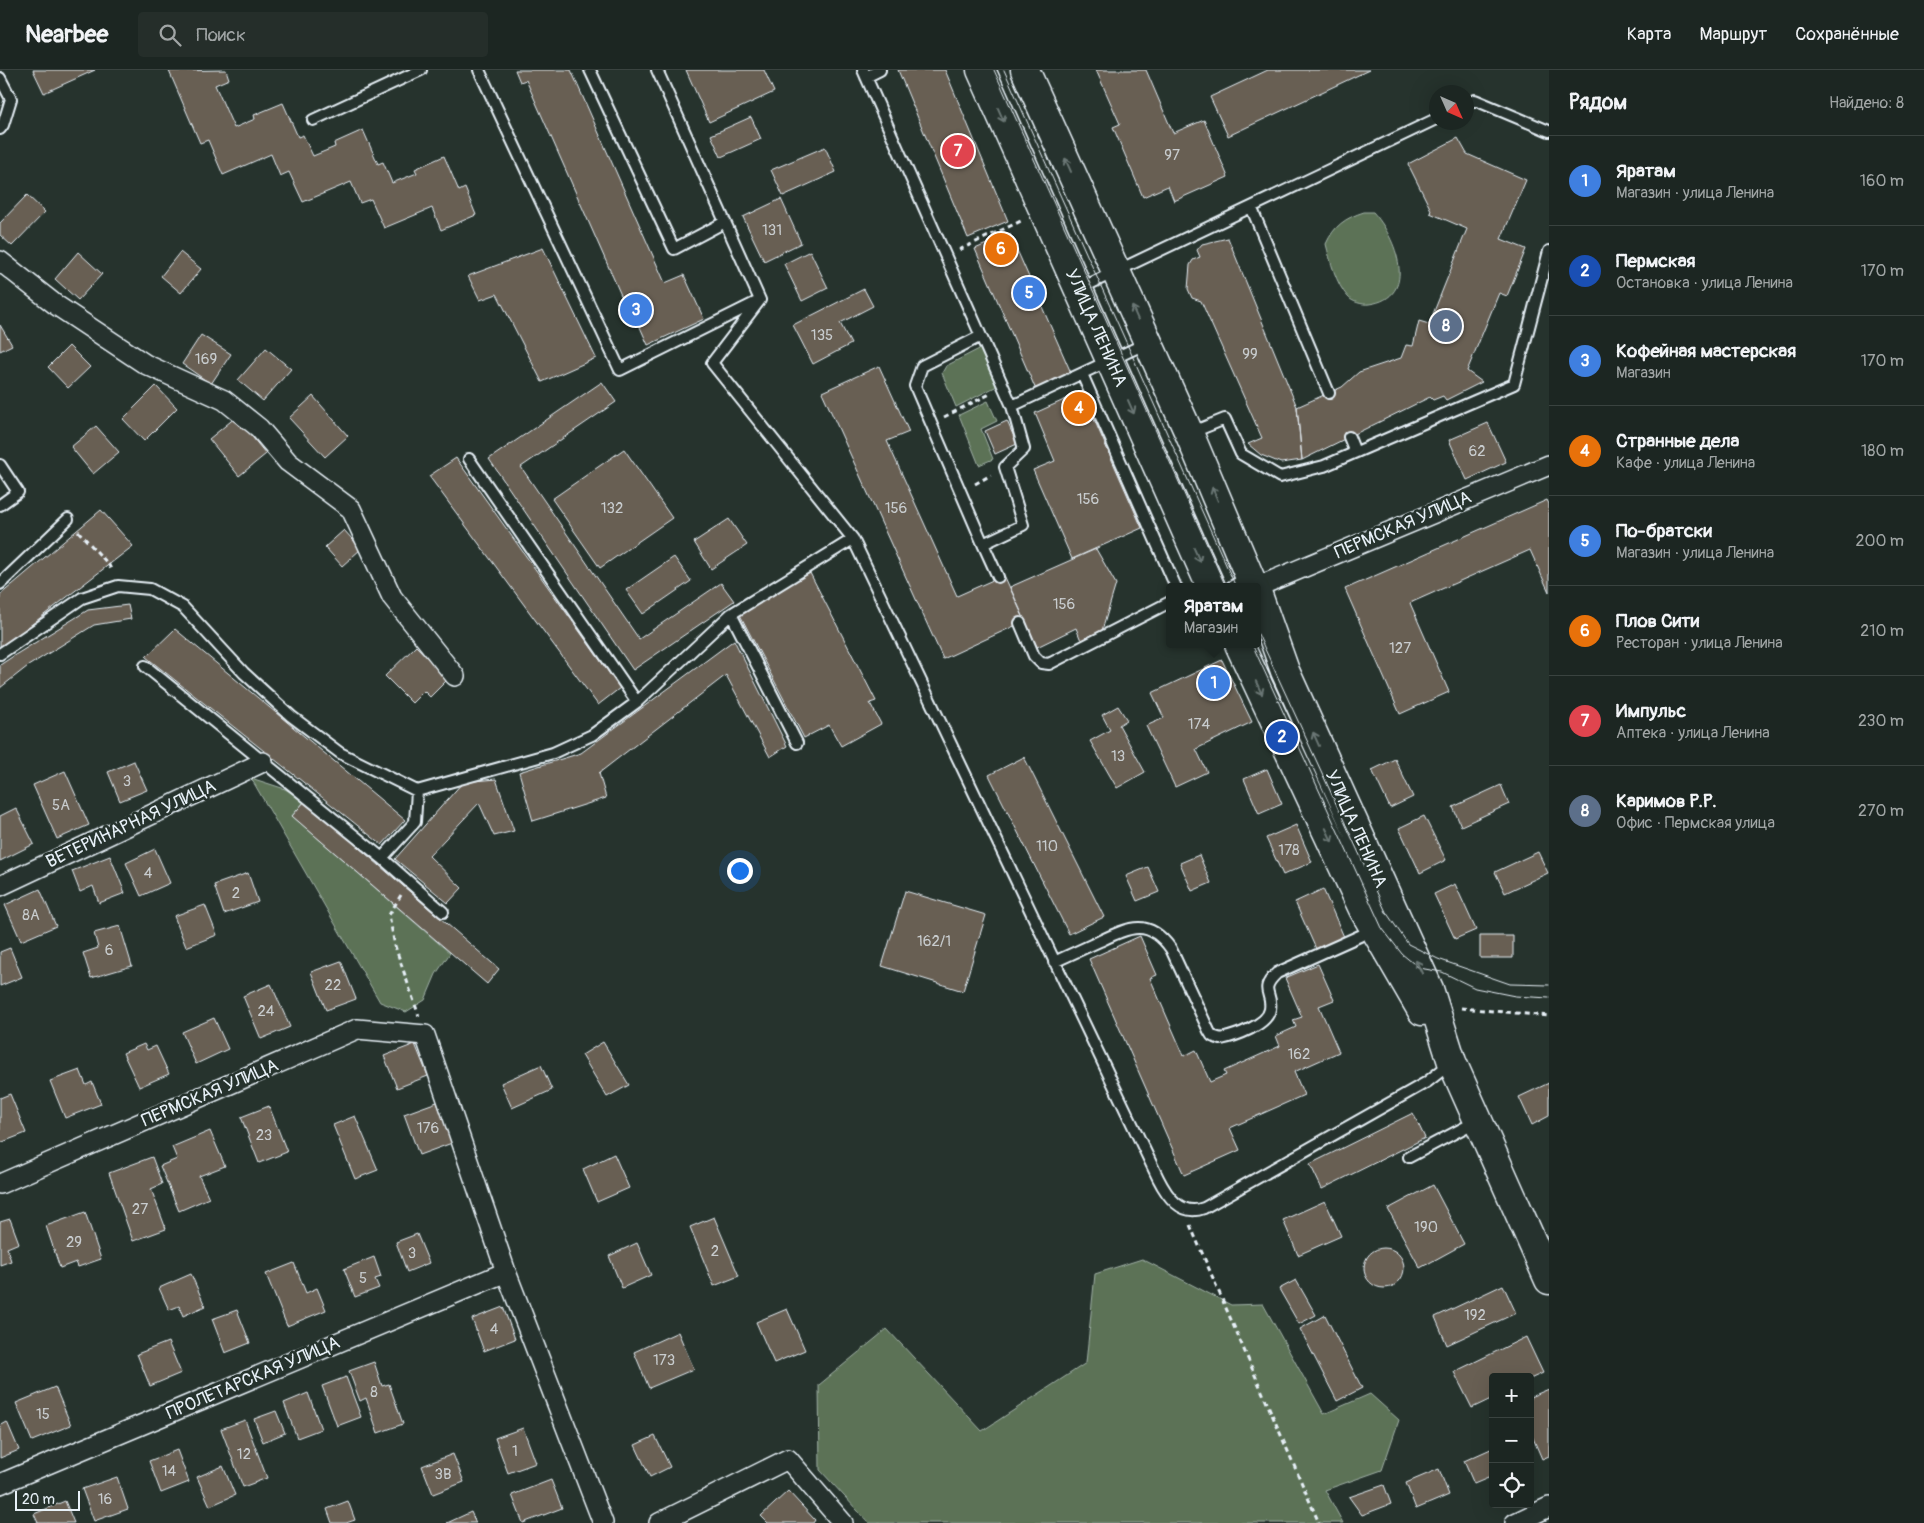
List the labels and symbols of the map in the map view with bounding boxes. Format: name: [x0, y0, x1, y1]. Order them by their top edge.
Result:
north arrow: [1429, 85, 1474, 130]
one-way arrow: [996, 107, 1006, 122]
pin: 7: [942, 132, 974, 170]
house number: 97: [1164, 146, 1180, 165]
one-way arrow: [1063, 158, 1073, 173]
house number: 131: [762, 221, 782, 240]
pin: 6: [985, 230, 1017, 268]
street label: УЛИЦА ЛЕНИНА: [1060, 266, 1132, 391]
pin: 5: [1013, 274, 1045, 312]
pin: 3: [620, 291, 652, 329]
one-way arrow: [1129, 306, 1139, 321]
pin: 8: [1430, 307, 1462, 345]
house number: 135: [811, 326, 833, 345]
house number: 99: [1242, 345, 1258, 364]
house number: 169: [195, 350, 217, 369]
pin: 4: [1063, 389, 1095, 427]
one-way arrow: [1127, 399, 1137, 414]
house number: 62: [1468, 442, 1486, 461]
street label: ПЕРМСКАЯ УЛИЦА: [1331, 486, 1475, 564]
one-way arrow: [1209, 487, 1219, 502]
house number: 156: [1077, 490, 1099, 509]
house number: 132: [601, 499, 623, 518]
house number: 156: [885, 499, 907, 518]
one-way arrow: [1193, 547, 1203, 562]
house number: 156: [1053, 595, 1075, 614]
house number: 127: [1389, 639, 1411, 658]
pin: 1: [1198, 664, 1230, 702]
one-way arrow: [1255, 680, 1265, 695]
house number: 174: [1188, 715, 1211, 734]
pin: 2: [1266, 718, 1298, 756]
one-way arrow: [1310, 732, 1320, 747]
house number: 13: [1111, 747, 1125, 766]
street label: УЛИЦА ЛЕНИНА: [1320, 767, 1392, 892]
house number: 3: [123, 772, 131, 791]
street label: ВЕТЕРИНАРНАЯ УЛИЦА: [42, 774, 220, 874]
house number: 5А: [52, 796, 70, 815]
one-way arrow: [1324, 827, 1334, 842]
house number: 110: [1036, 837, 1058, 856]
house number: 178: [1278, 841, 1300, 860]
your location: [727, 858, 753, 884]
house number: 4: [144, 864, 153, 883]
house number: 2: [232, 884, 240, 903]
house number: 8А: [22, 906, 40, 925]
house number: 162/1: [917, 932, 951, 951]
house number: 6: [105, 941, 113, 960]
one-way arrow: [1413, 960, 1423, 975]
house number: 22: [325, 976, 341, 995]
house number: 24: [257, 1002, 275, 1021]
house number: 162: [1288, 1045, 1310, 1064]
street label: ПЕРМСКАЯ УЛИЦА: [138, 1054, 282, 1132]
house number: 176: [417, 1119, 439, 1138]
house number: 23: [256, 1126, 272, 1145]
house number: 27: [132, 1200, 148, 1219]
house number: 190: [1414, 1218, 1438, 1237]
house number: 29: [66, 1233, 82, 1252]
house number: 2: [711, 1242, 719, 1261]
house number: 3: [408, 1244, 416, 1263]
house number: 5: [359, 1269, 367, 1288]
house number: 192: [1464, 1306, 1486, 1325]
house number: 4: [490, 1320, 499, 1339]
street label: ПРОЛЕТАРСКАЯ УЛИЦА: [163, 1331, 344, 1425]
house number: 173: [653, 1351, 675, 1370]
house number: 8: [370, 1383, 378, 1402]
house number: 15: [36, 1405, 50, 1424]
house number: 1: [512, 1442, 518, 1461]
house number: 12: [237, 1445, 251, 1464]
house number: 14: [162, 1462, 177, 1481]
house number: 3B: [435, 1465, 451, 1484]
scale bar: [15, 1488, 80, 1511]
house number: 16: [98, 1490, 112, 1509]

